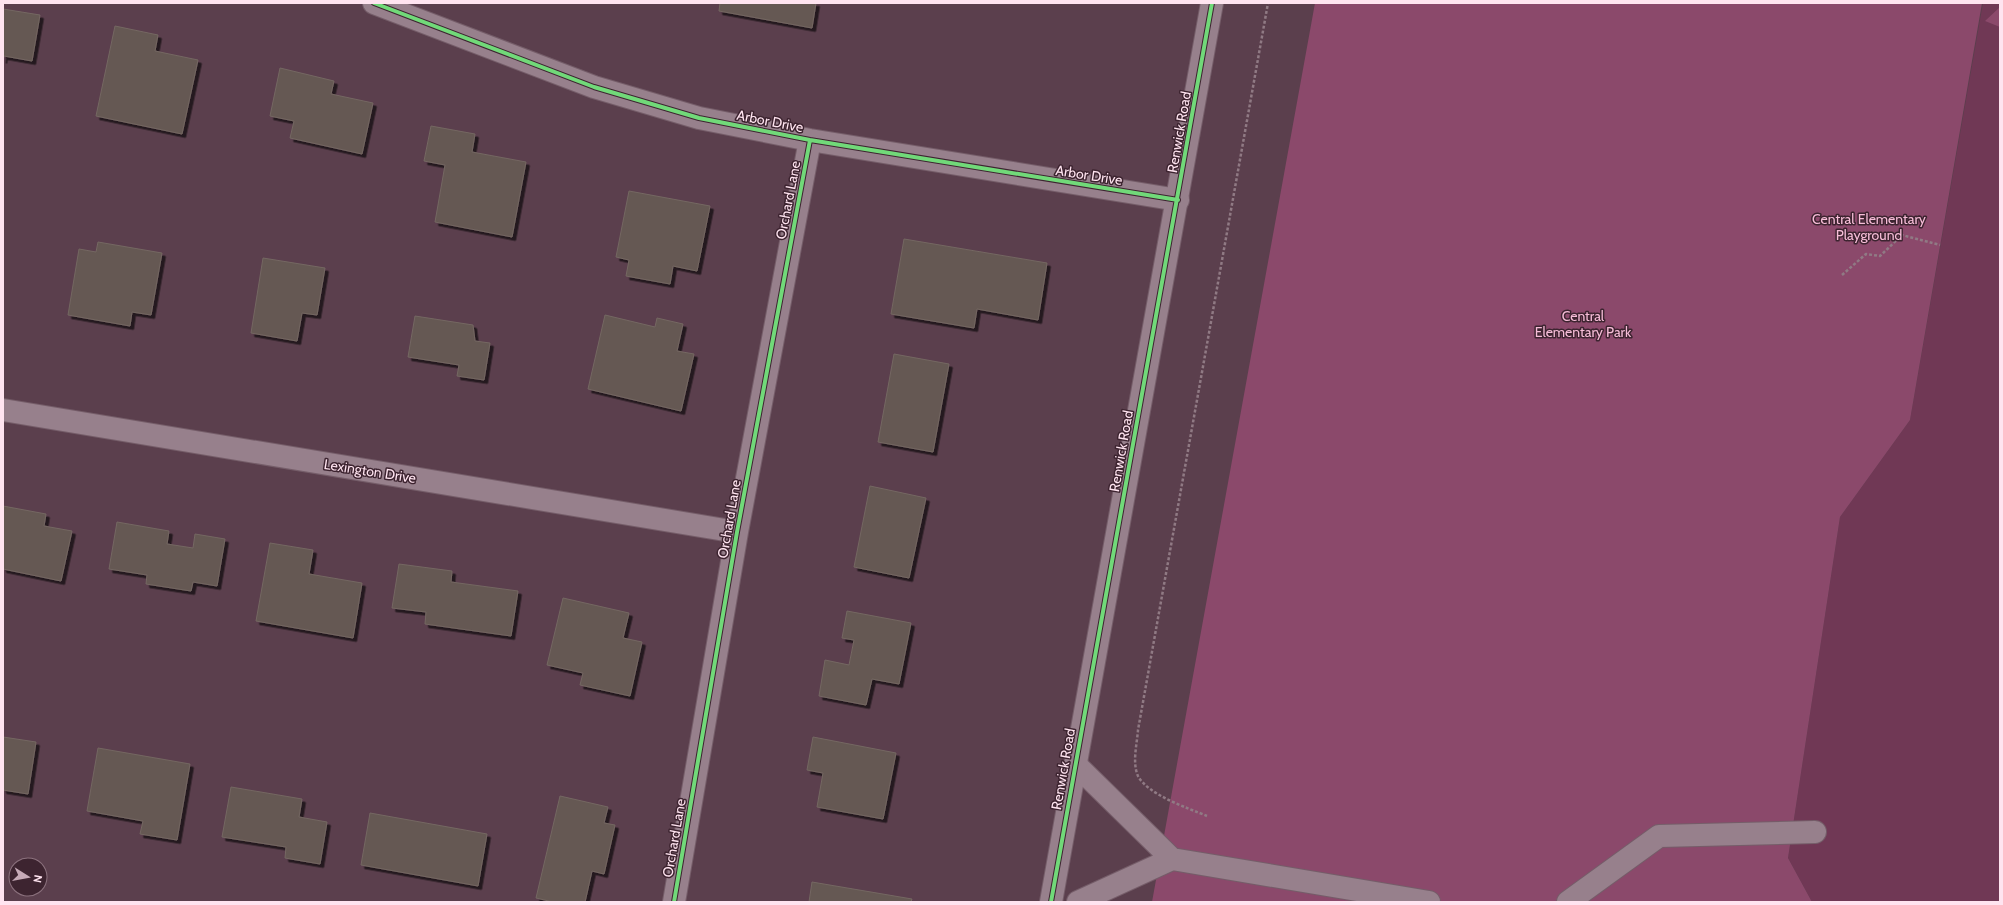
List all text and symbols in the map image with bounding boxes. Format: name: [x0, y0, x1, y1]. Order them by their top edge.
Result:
street label: Renwick Road: [1163, 90, 1195, 174]
street label: Arbor Drive: [735, 106, 805, 136]
street label: Orchard Lane: [772, 159, 804, 241]
street label: Arbor Drive: [1054, 161, 1124, 189]
park label: Central Elementary Playground: [1812, 210, 1926, 244]
park label: Central Elementary Park: [1535, 307, 1632, 341]
street label: Renwick Road: [1105, 409, 1137, 493]
street label: Lexington Drive: [323, 455, 417, 487]
street label: Orchard Lane: [713, 478, 745, 560]
street label: Renwick Road: [1047, 727, 1079, 811]
street label: Orchard Lane: [658, 797, 690, 879]
north arrow: [8, 857, 48, 897]
text: N: [30, 874, 45, 884]

